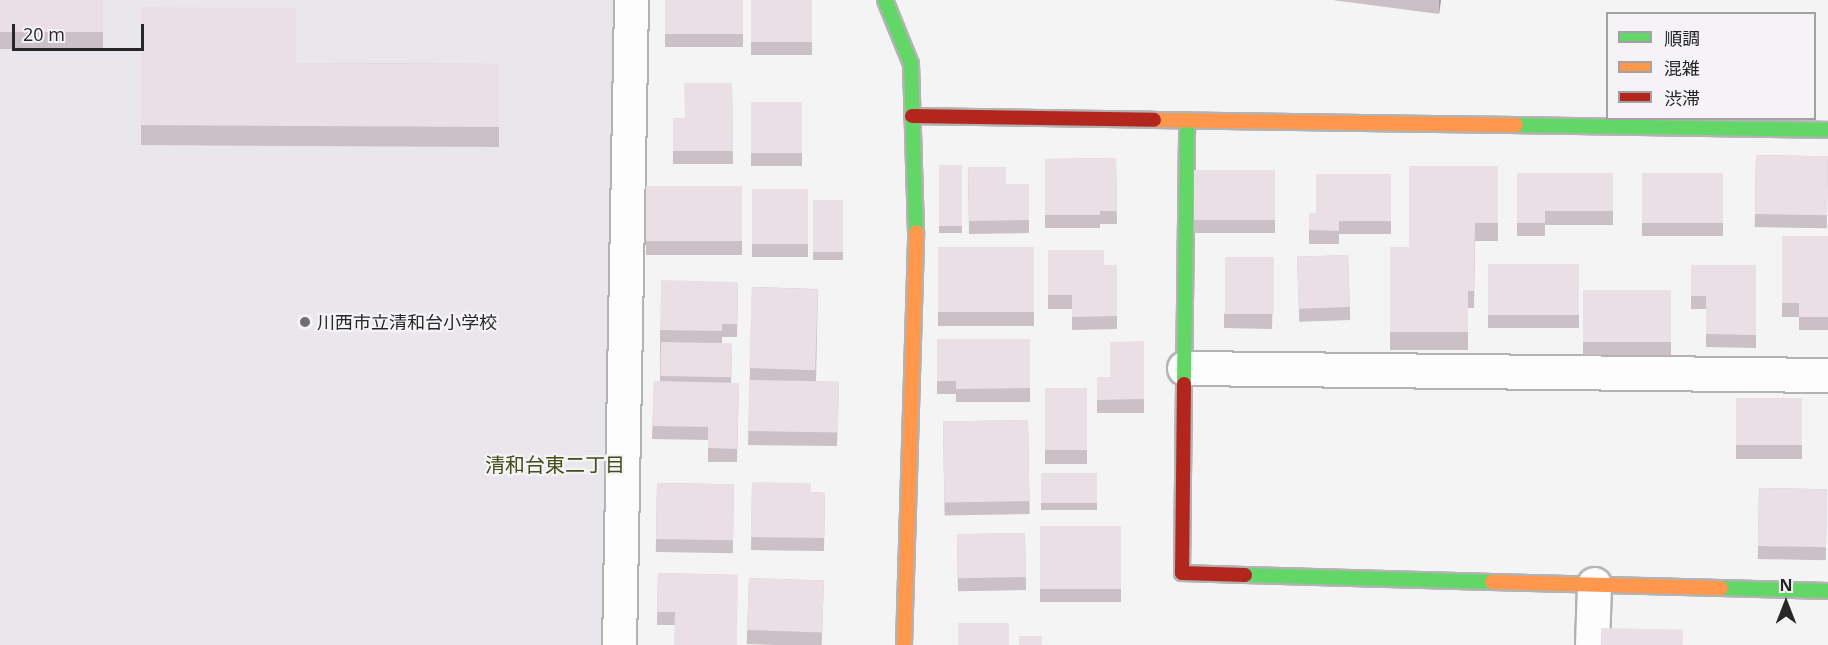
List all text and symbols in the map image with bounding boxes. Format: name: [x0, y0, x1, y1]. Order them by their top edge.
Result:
scale bar: [15, 12, 147, 50]
legend: [1606, 12, 1816, 120]
text: 20 m: [23, 22, 65, 46]
text: 順調: [1664, 26, 1700, 50]
text: 混雑: [1664, 56, 1700, 80]
text: 渋滞: [1664, 86, 1700, 110]
place label: 川西市立清和台小学校: [317, 311, 497, 333]
marker: 川西市立清和台小学校: [298, 315, 312, 329]
district label: 清和台東二丁目: [485, 452, 625, 476]
north arrow: [1756, 573, 1816, 633]
text: N: [1779, 574, 1793, 596]

